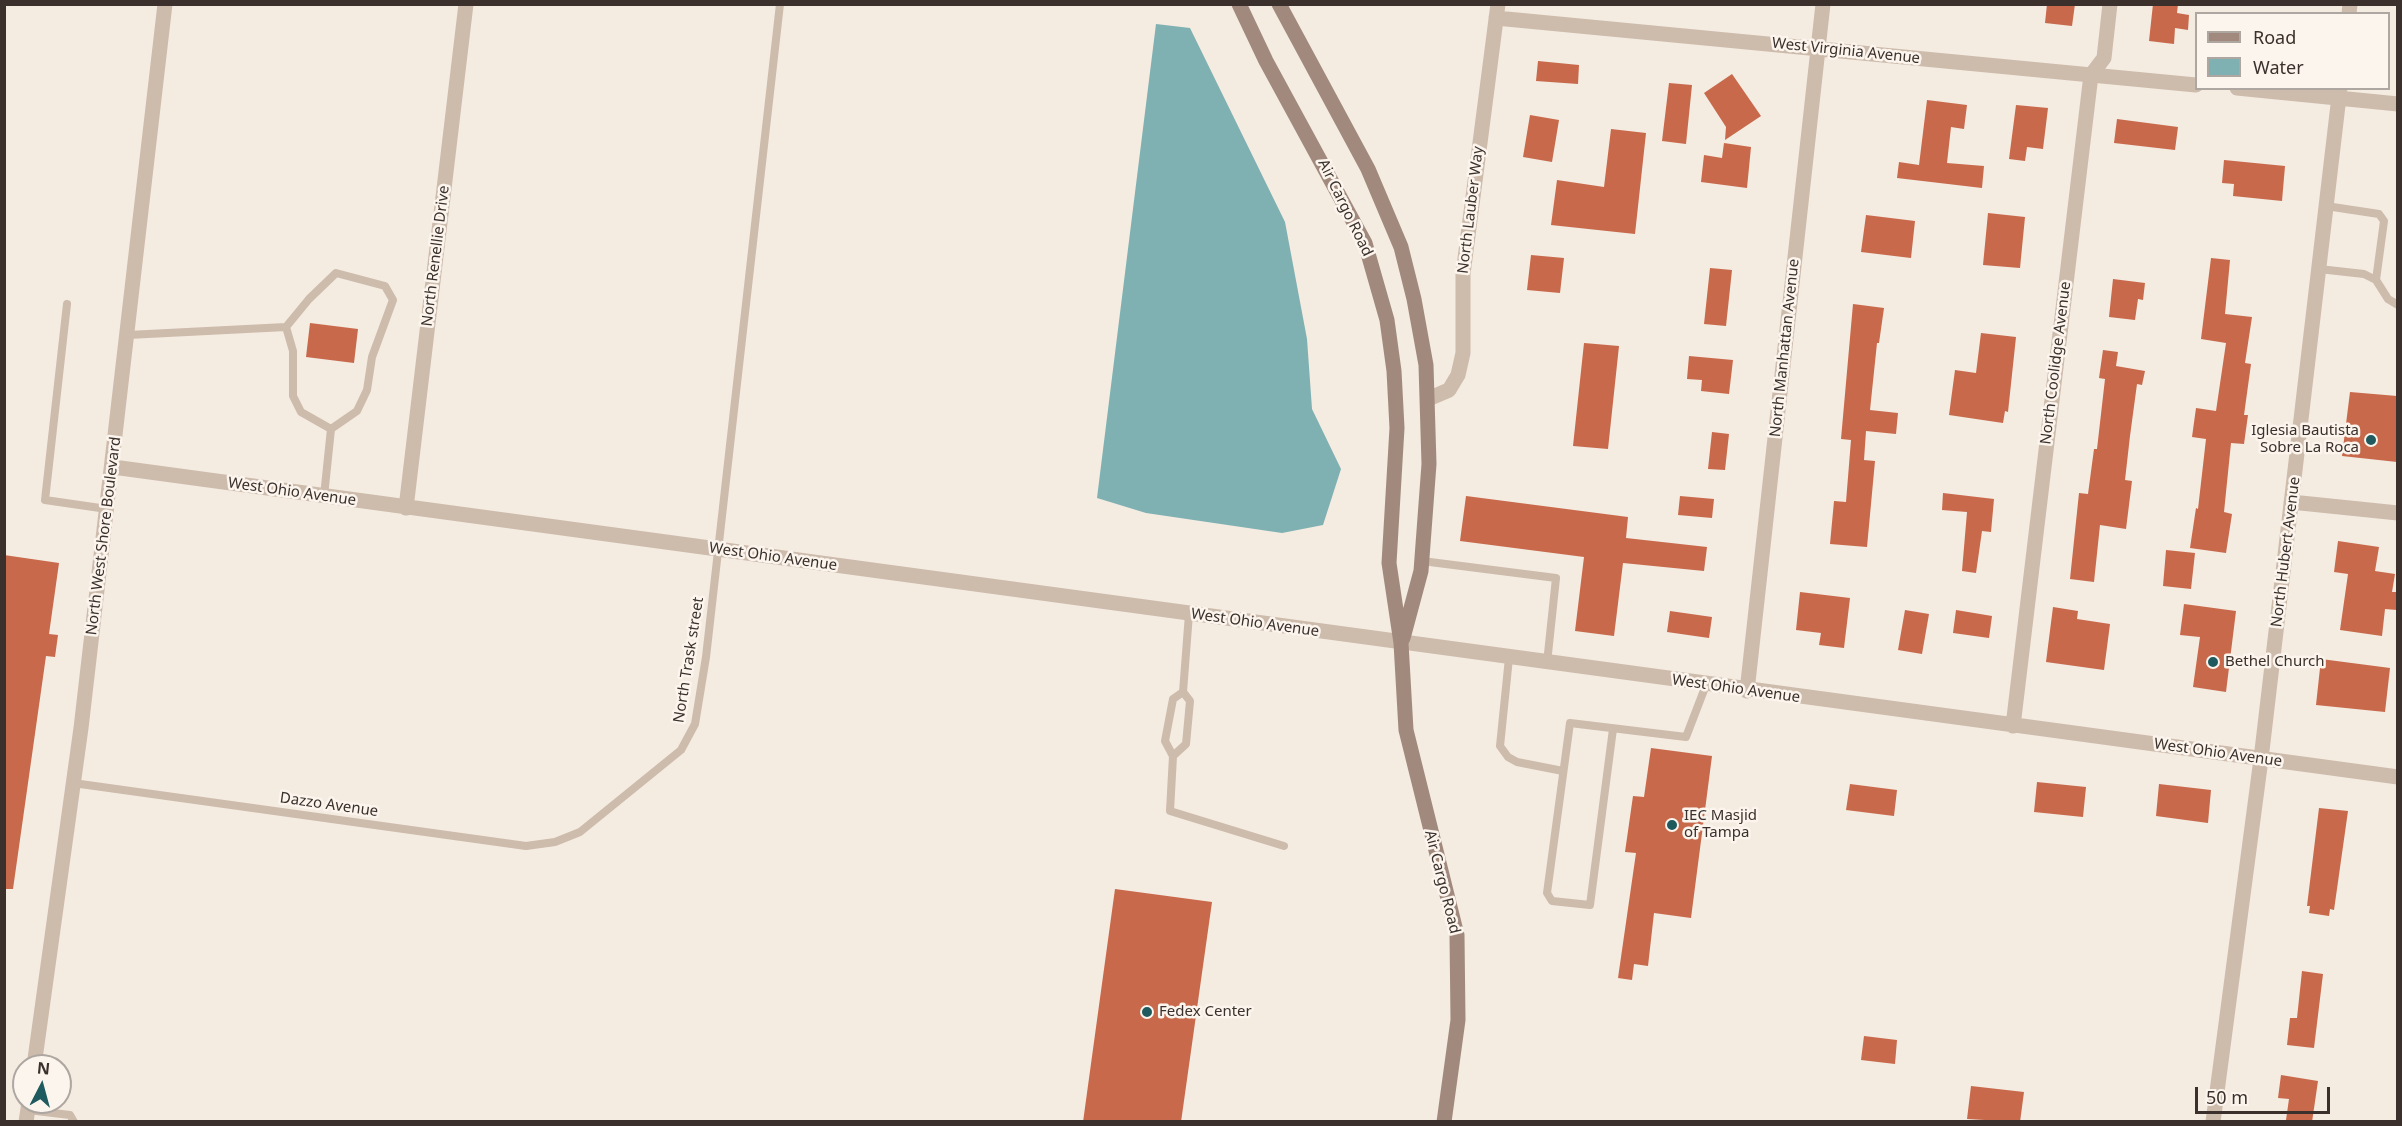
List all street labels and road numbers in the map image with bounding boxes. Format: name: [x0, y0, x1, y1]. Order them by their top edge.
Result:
street label: West Virginia Avenue: [1771, 34, 1921, 68]
street label: North Lauber Way: [1454, 145, 1488, 275]
street label: Air Cargo Road: [1314, 157, 1376, 259]
street label: North Renellie Drive: [418, 185, 454, 327]
street label: North Manhattan Avenue: [1767, 258, 1803, 438]
street label: North Coolidge Avenue: [2037, 280, 2075, 446]
street label: North West Shore Boulevard: [83, 436, 125, 636]
street label: West Ohio Avenue: [227, 474, 357, 510]
street label: North Hubert Avenue: [2268, 476, 2304, 628]
street label: West Ohio Avenue: [708, 539, 838, 575]
street label: North Trask street: [670, 596, 708, 724]
street label: West Ohio Avenue: [1190, 605, 1320, 641]
street label: West Ohio Avenue: [1671, 671, 1801, 707]
street label: West Ohio Avenue: [2153, 735, 2283, 771]
street label: Dazzo Avenue: [279, 789, 379, 821]
street label: Air Cargo Road: [1420, 829, 1464, 935]

